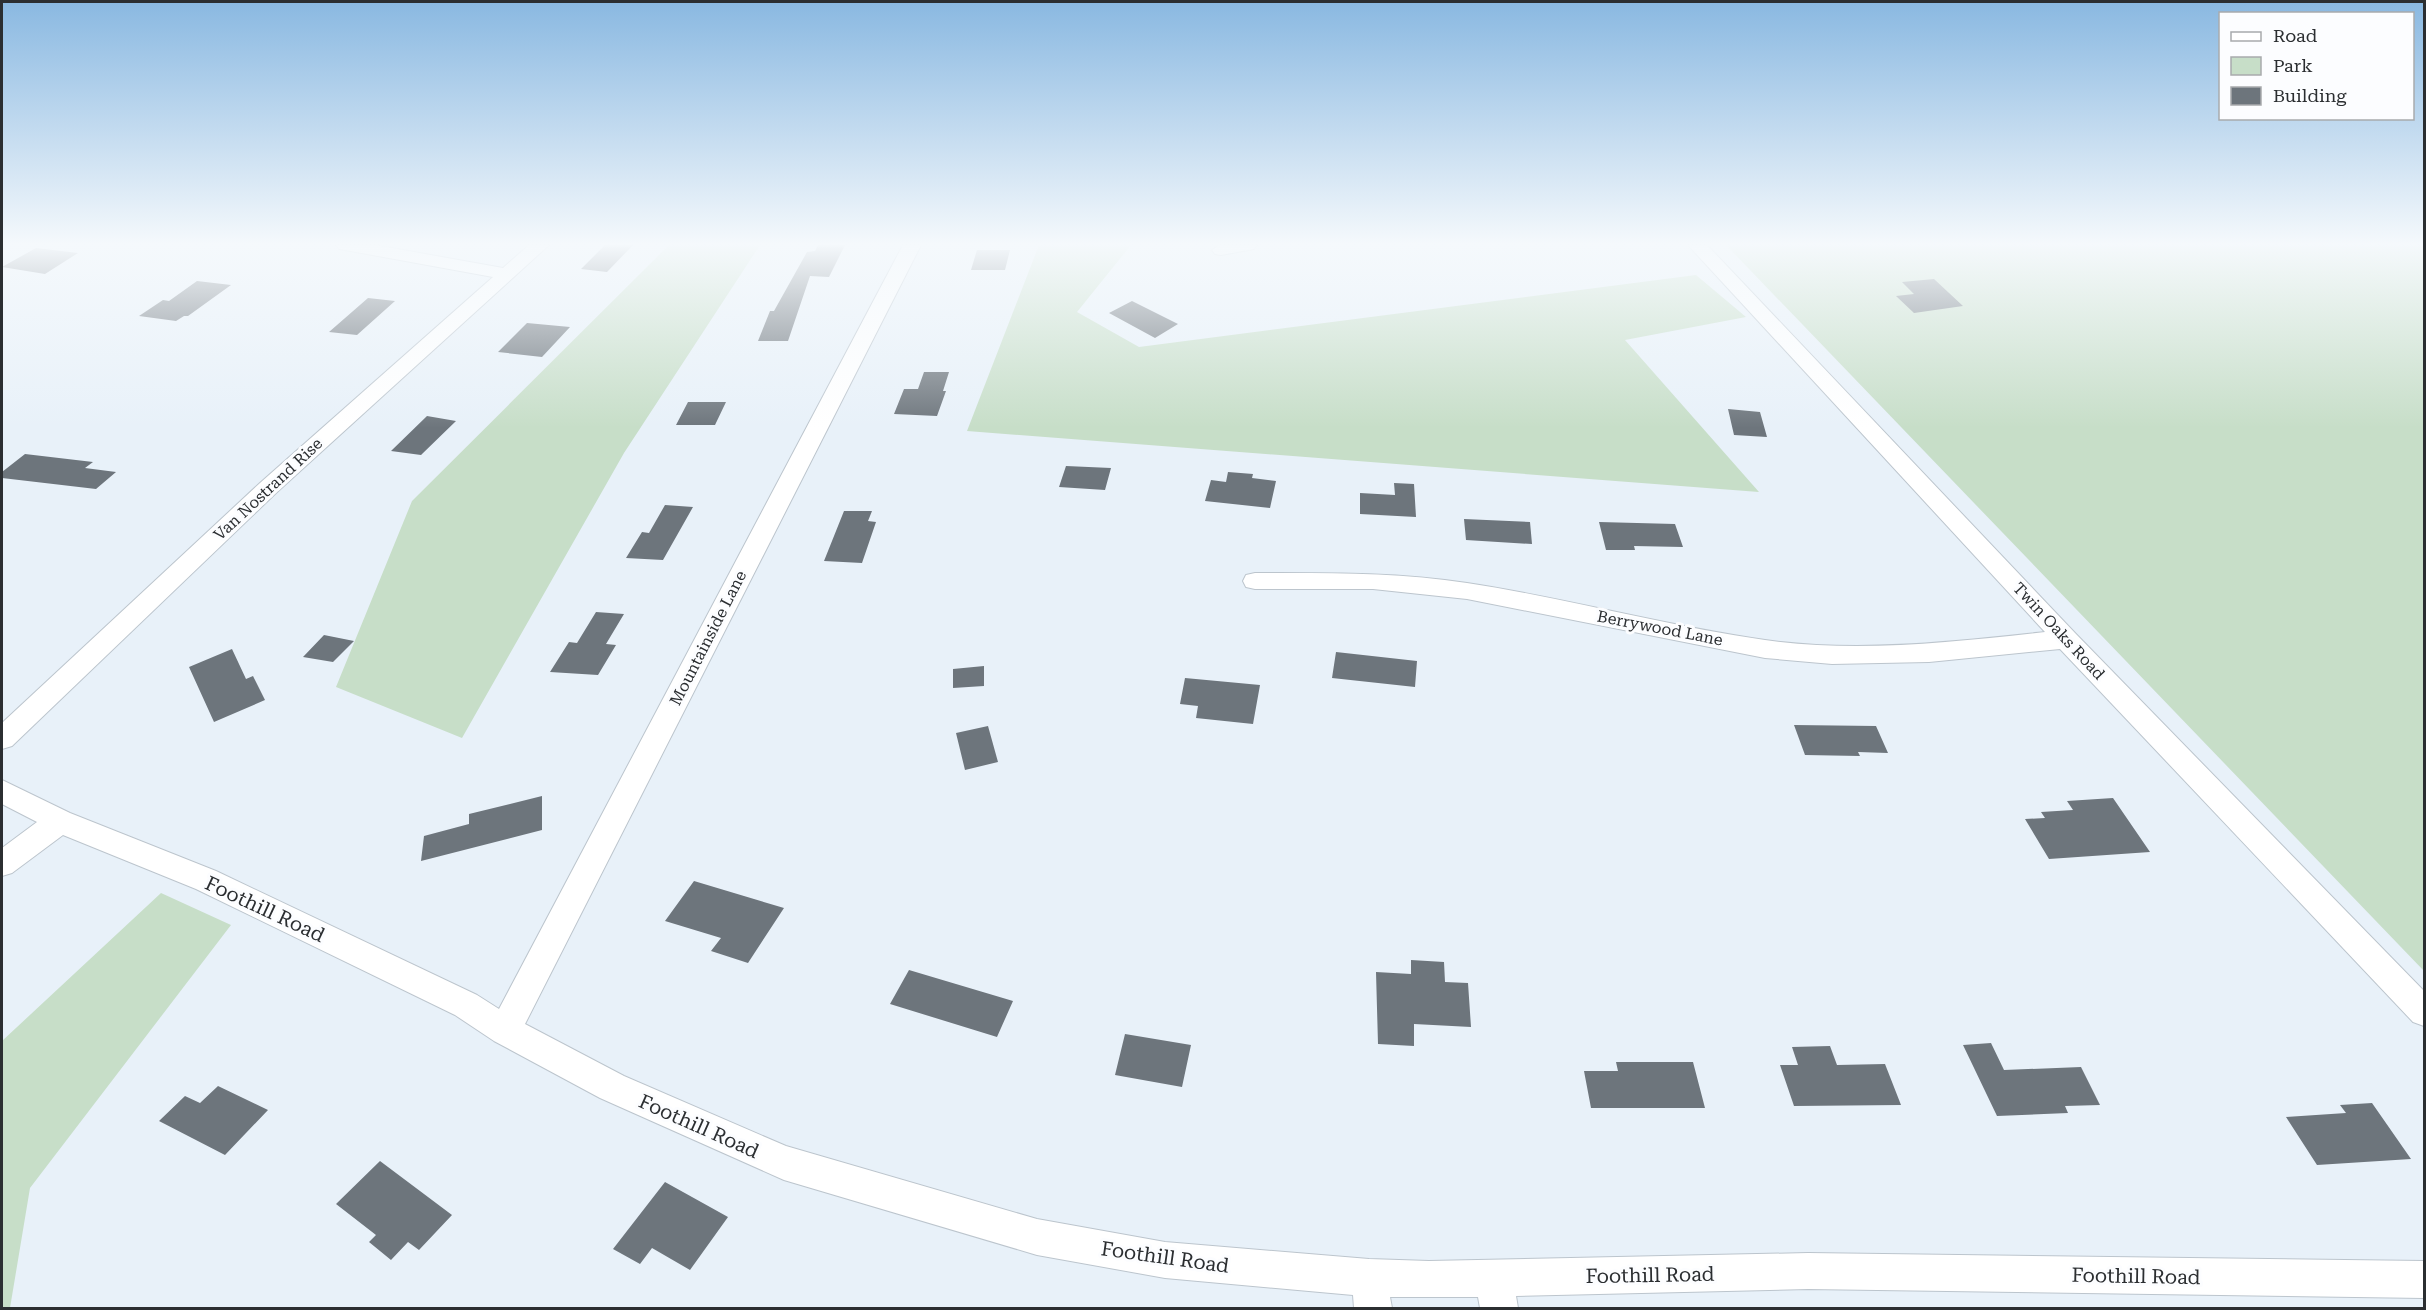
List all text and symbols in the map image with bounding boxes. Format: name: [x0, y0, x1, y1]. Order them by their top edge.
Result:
legend: [2219, 12, 2414, 120]
text: Road: [2273, 25, 2318, 46]
text: Park: [2273, 55, 2313, 76]
text: Building: [2273, 85, 2347, 106]
street label: Van Nostrand Rise: [210, 434, 326, 544]
street label: Mountainside Lane: [666, 567, 750, 709]
street label: Twin Oaks Road: [2009, 579, 2109, 683]
street label: Berrywood Lane: [1596, 607, 1725, 650]
street label: Foothill Road: [201, 871, 329, 947]
street label: Foothill Road: [635, 1089, 763, 1163]
street label: Foothill Road: [1099, 1236, 1231, 1278]
street label: Foothill Road: [1585, 1262, 1715, 1288]
street label: Foothill Road: [2071, 1263, 2201, 1289]

